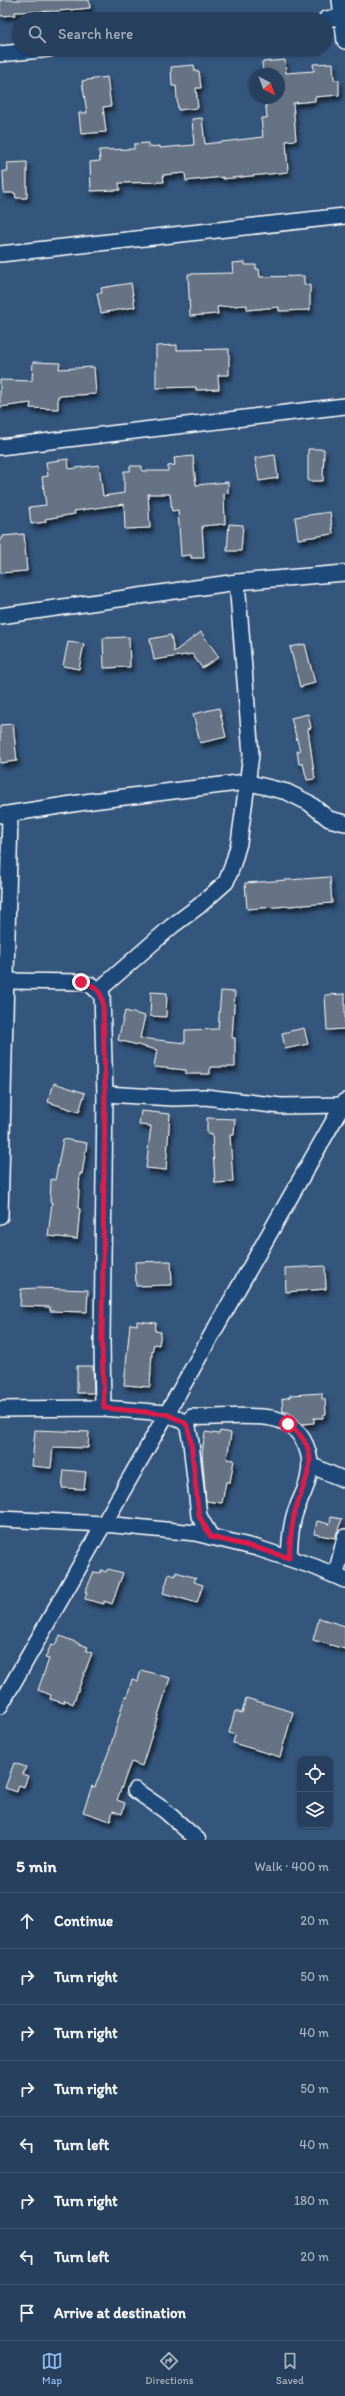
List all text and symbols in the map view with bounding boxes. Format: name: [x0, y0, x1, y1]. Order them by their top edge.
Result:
search box: [12, 12, 333, 56]
icon: search: [26, 23, 48, 45]
text: Search here: [58, 25, 133, 43]
north arrow: [249, 68, 285, 104]
route end: [72, 973, 90, 991]
route start: [279, 1415, 297, 1433]
map controls: [297, 1756, 333, 1828]
button: locate: [297, 1756, 333, 1792]
button: layers: [297, 1792, 333, 1828]
text: 5 min: [16, 1856, 56, 1876]
text: Walk · 400 m: [255, 1859, 329, 1874]
icon: ahead: [16, 1910, 38, 1932]
text: Continue: [54, 1912, 113, 1930]
text: 20 m: [300, 1913, 329, 1928]
icon: right: [16, 1966, 38, 1988]
text: Turn right: [54, 1968, 118, 1986]
text: 50 m: [300, 1969, 329, 1984]
icon: right: [16, 2022, 38, 2044]
text: Turn right: [54, 2024, 118, 2042]
text: 40 m: [299, 2025, 329, 2040]
icon: right: [16, 2078, 38, 2100]
text: Turn right: [54, 2080, 118, 2098]
text: 50 m: [300, 2081, 329, 2096]
icon: left: [16, 2134, 38, 2156]
text: Turn left: [54, 2136, 109, 2154]
text: 40 m: [299, 2137, 329, 2152]
icon: right: [16, 2190, 38, 2212]
text: Turn right: [54, 2192, 118, 2210]
text: 180 m: [294, 2193, 329, 2208]
icon: left: [16, 2246, 38, 2268]
text: Turn left: [54, 2248, 109, 2266]
text: 20 m: [300, 2249, 329, 2264]
icon: arrive: [16, 2302, 38, 2324]
text: Arrive at destination: [54, 2304, 186, 2322]
tab: Map: [41, 2350, 63, 2387]
tab: Directions: [145, 2350, 194, 2387]
tab: Saved: [276, 2350, 304, 2387]

